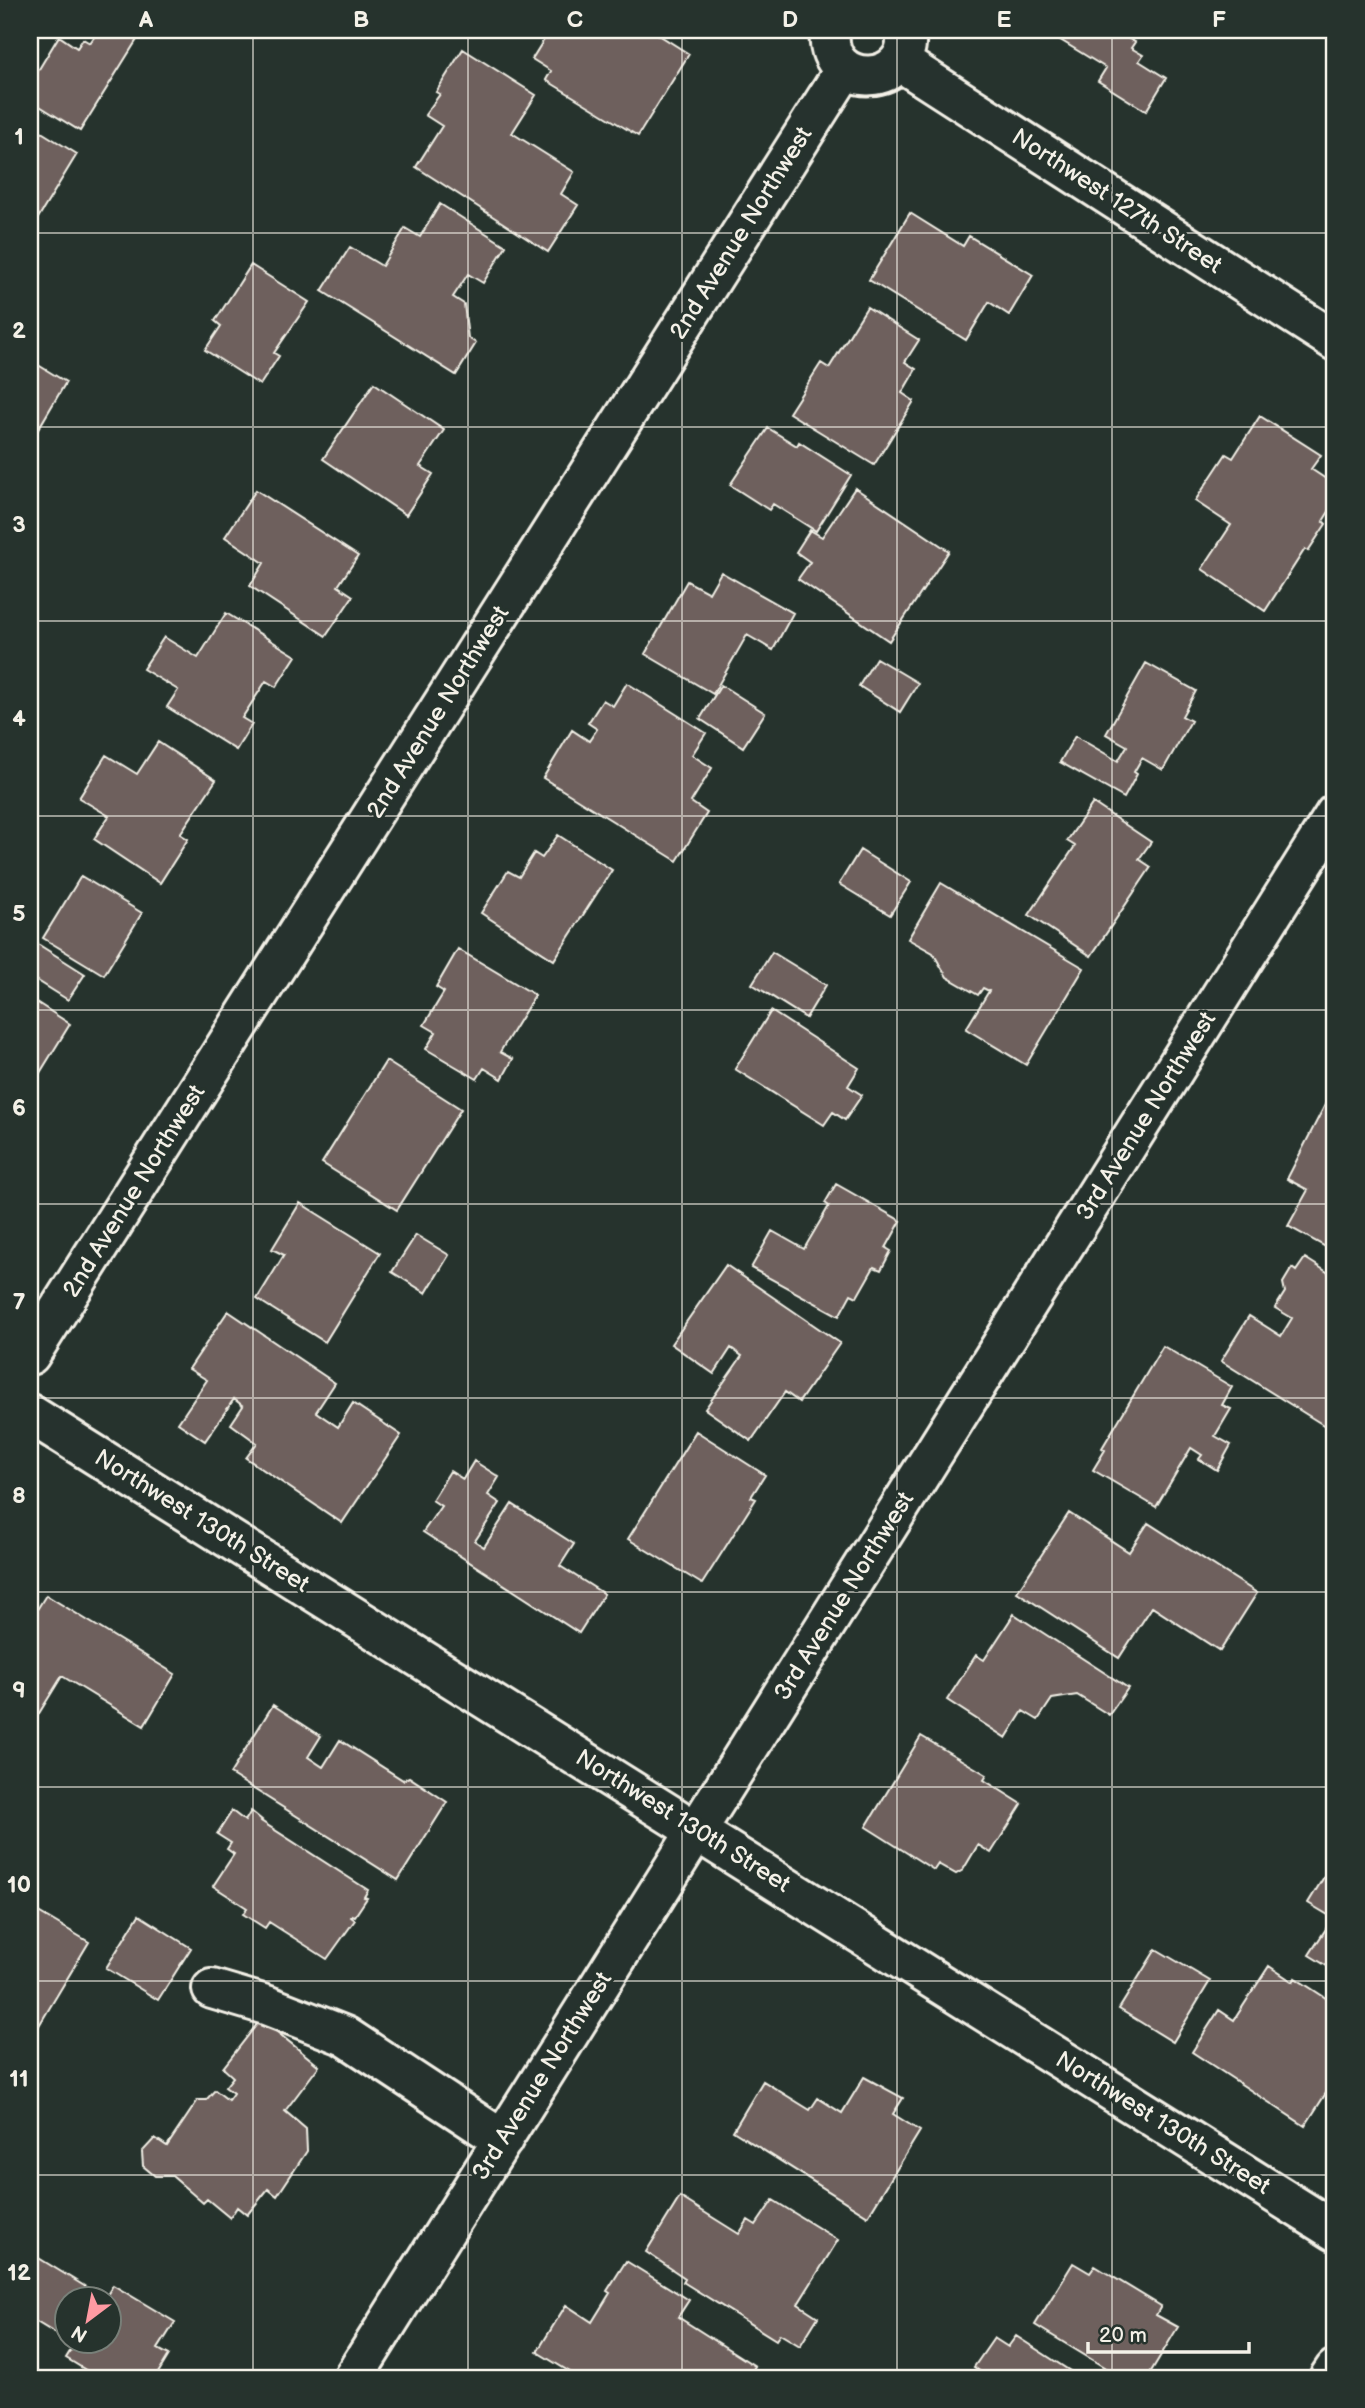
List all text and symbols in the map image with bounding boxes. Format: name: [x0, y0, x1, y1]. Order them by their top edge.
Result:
text: A: [138, 6, 154, 34]
text: B: [353, 6, 369, 34]
text: C: [567, 6, 583, 34]
text: D: [782, 6, 798, 34]
text: E: [997, 6, 1012, 34]
text: F: [1212, 6, 1226, 34]
street label: 2nd Avenue Northwest: [664, 121, 819, 345]
street label: Northwest 127th Street: [1006, 122, 1228, 280]
text: 1: [14, 123, 24, 151]
text: 2: [12, 317, 26, 345]
text: 3: [12, 511, 26, 539]
street label: 2nd Avenue Northwest: [361, 600, 516, 824]
text: 4: [12, 705, 26, 733]
text: 5: [12, 900, 26, 928]
street label: 3rd Avenue Northwest: [1070, 1006, 1222, 1226]
street label: 2nd Avenue Northwest: [57, 1079, 212, 1303]
text: 6: [12, 1094, 26, 1122]
text: 7: [13, 1288, 26, 1316]
street label: Northwest 130th Street: [89, 1443, 315, 1599]
text: 8: [12, 1482, 26, 1510]
street label: 3rd Avenue Northwest: [768, 1486, 920, 1706]
text: 9: [12, 1677, 26, 1705]
street label: Northwest 130th Street: [570, 1743, 796, 1899]
text: 10: [7, 1871, 31, 1899]
street label: 3rd Avenue Northwest: [466, 1966, 618, 2186]
street label: Northwest 130th Street: [1050, 2045, 1276, 2201]
text: 11: [9, 2065, 29, 2093]
text: 12: [7, 2259, 31, 2287]
north arrow: [52, 2286, 122, 2356]
scale bar: [1088, 2310, 1250, 2354]
text: N: [68, 2320, 92, 2347]
text: 20 m: [1099, 2323, 1147, 2348]

